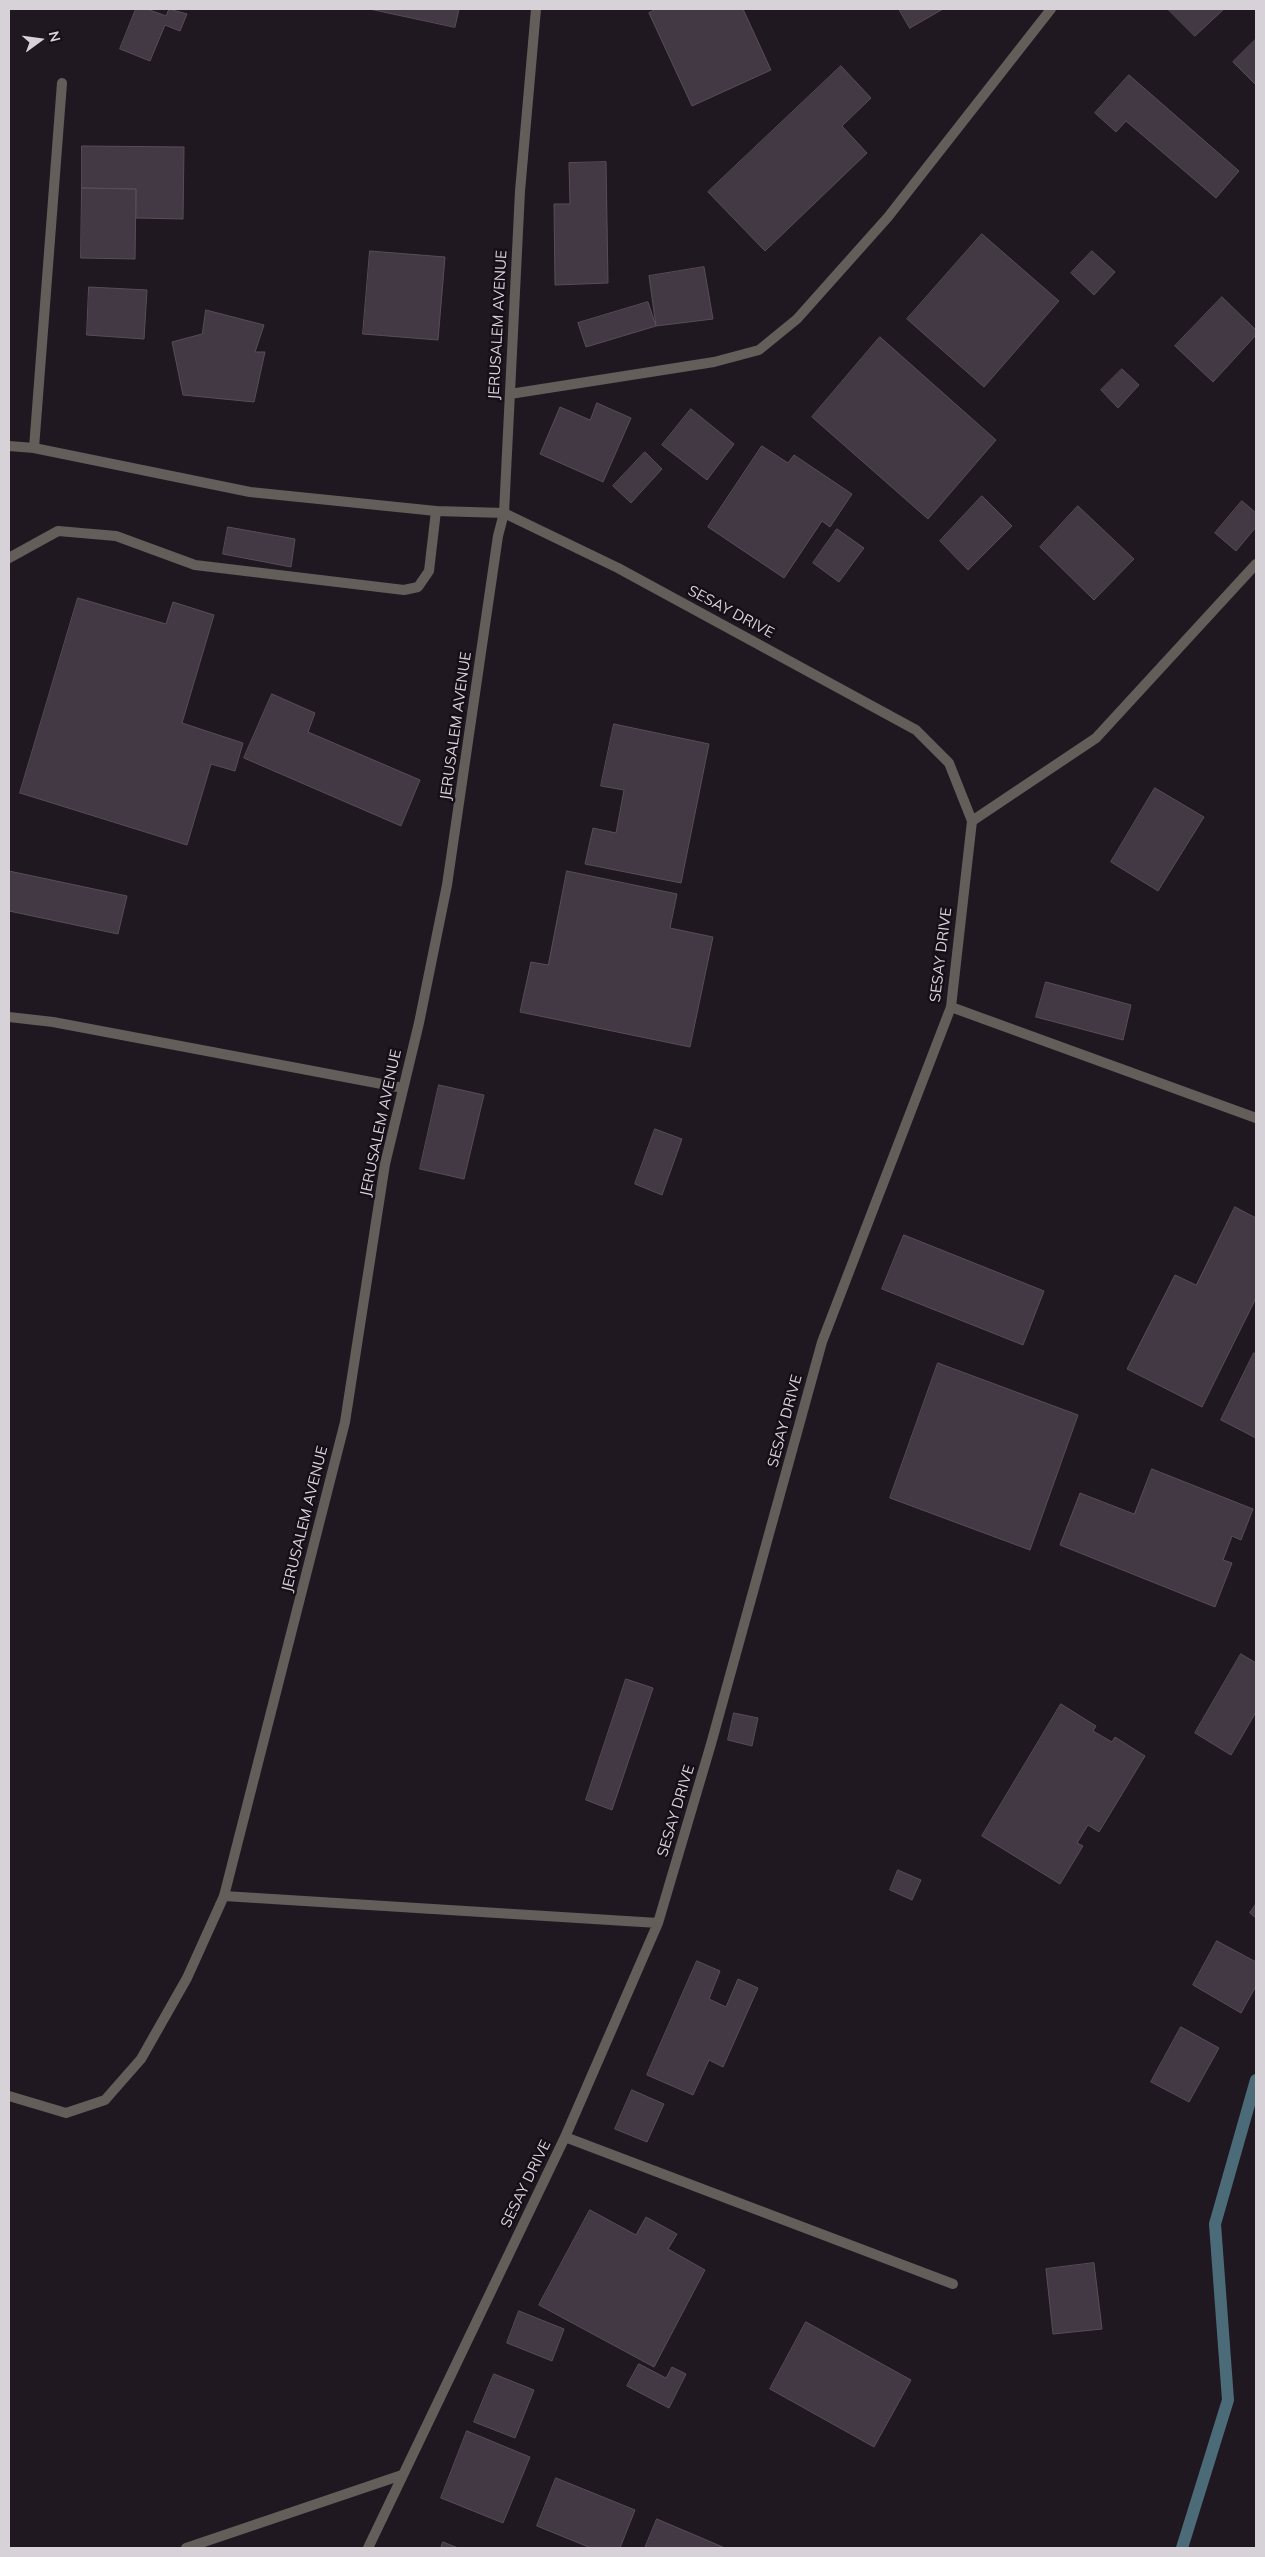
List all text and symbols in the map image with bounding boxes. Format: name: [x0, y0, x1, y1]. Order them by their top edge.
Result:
north arrow: [15, 15, 65, 65]
text: N: [45, 29, 65, 44]
street label: JERUSALEM AVENUE: [485, 250, 511, 400]
street label: SESAY DRIVE: [685, 582, 777, 642]
street label: JERUSALEM AVENUE: [437, 651, 475, 801]
street label: SESAY DRIVE: [926, 907, 956, 1003]
street label: JERUSALEM AVENUE: [357, 1048, 405, 1198]
street label: SESAY DRIVE: [764, 1373, 806, 1469]
street label: JERUSALEM AVENUE: [278, 1444, 332, 1594]
street label: SESAY DRIVE: [653, 1763, 699, 1859]
street label: SESAY DRIVE: [497, 2137, 555, 2231]

